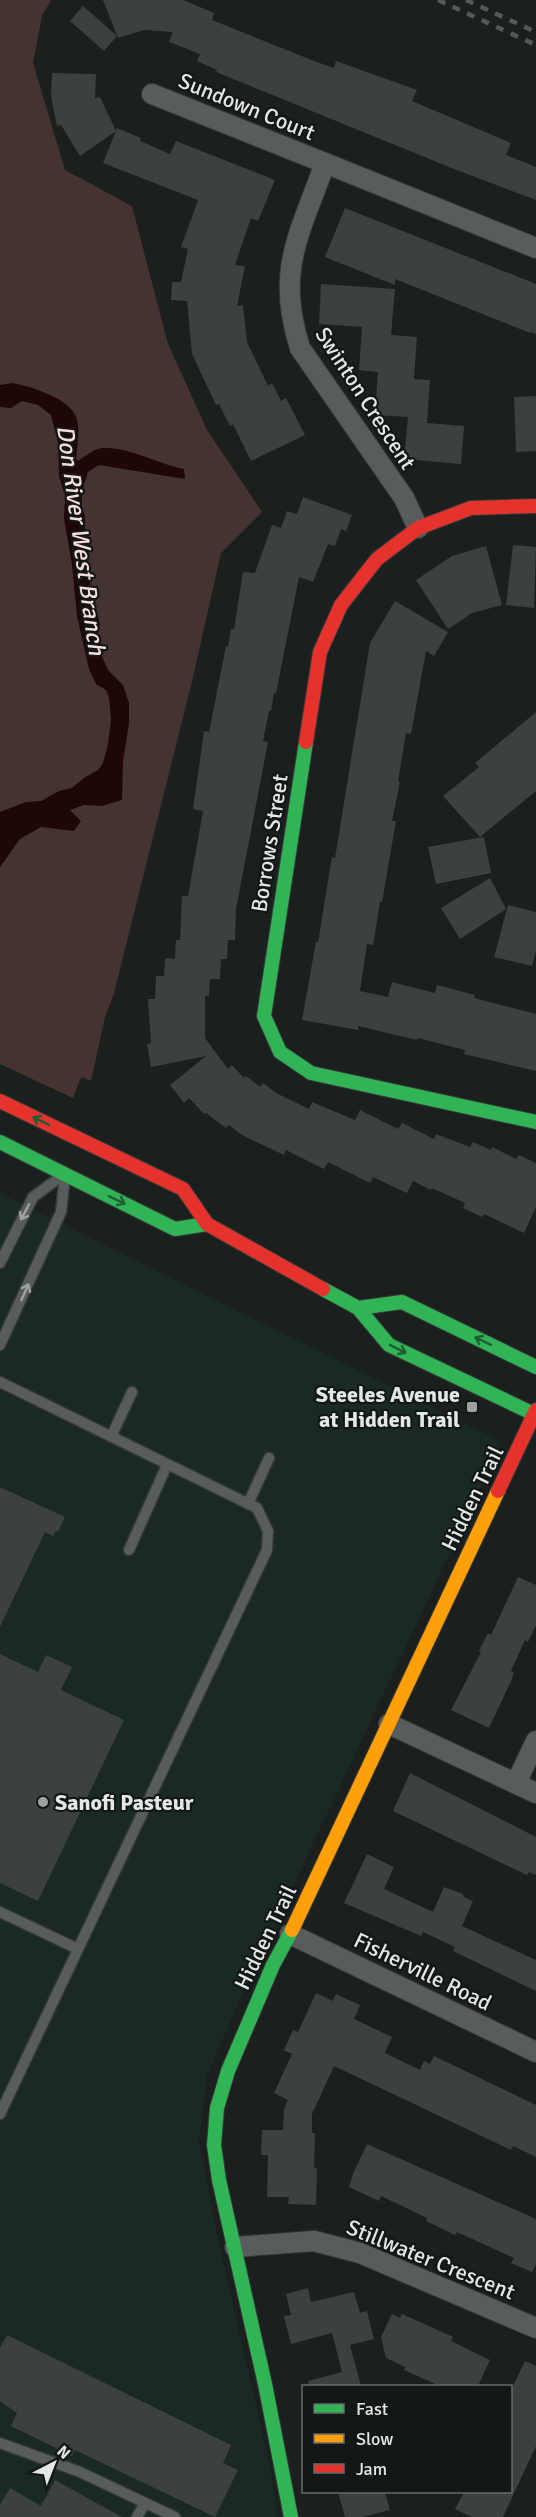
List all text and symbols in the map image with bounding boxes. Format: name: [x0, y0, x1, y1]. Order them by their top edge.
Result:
street label: Sundown Court: [175, 67, 319, 146]
street label: Swinton Crescent: [310, 322, 422, 475]
water label: Don River West Branch: [50, 423, 112, 658]
street label: Borrows Street: [245, 772, 294, 914]
one-way arrow: [32, 1114, 50, 1126]
one-way arrow: [107, 1195, 125, 1207]
one-way arrow: [18, 1202, 30, 1220]
one-way arrow: [20, 1283, 31, 1302]
one-way arrow: [475, 1335, 493, 1347]
one-way arrow: [389, 1343, 406, 1355]
place label: Steeles Avenue at Hidden Trail: [316, 1381, 460, 1433]
marker: Steeles Avenue at Hidden Trail: [465, 1400, 479, 1414]
street label: Hidden Trail: [435, 1441, 509, 1555]
place label: Sanofi Pasteur: [55, 1789, 194, 1816]
marker: Sanofi Pasteur: [36, 1795, 50, 1809]
street label: Hidden Trail: [228, 1880, 302, 1994]
street label: Fisherville Road: [350, 1926, 496, 2016]
street label: Stillwater Crescent: [343, 2213, 519, 2306]
legend: [302, 2385, 512, 2493]
text: Fast: [356, 2398, 388, 2420]
text: Slow: [356, 2428, 393, 2450]
north arrow: [24, 2433, 84, 2493]
text: N: [53, 2441, 74, 2464]
text: Jam: [356, 2458, 387, 2480]

